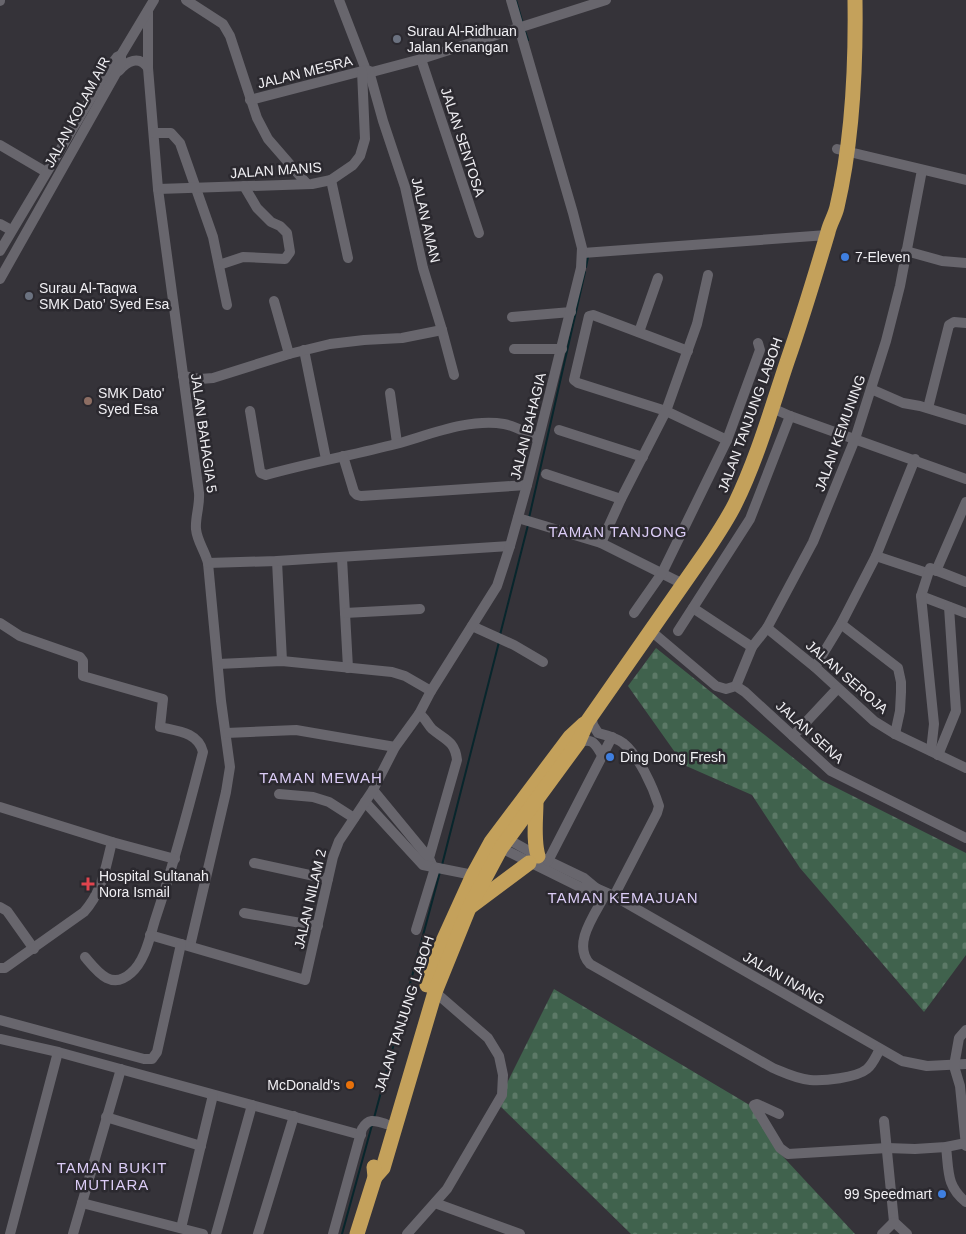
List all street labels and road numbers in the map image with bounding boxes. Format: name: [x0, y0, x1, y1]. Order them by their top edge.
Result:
street label: JALAN MESRA: [256, 52, 355, 92]
street label: JALAN KOLAM AIR: [41, 54, 113, 170]
street label: JALAN SENTOSA: [438, 85, 488, 199]
street label: JALAN MANIS: [230, 159, 322, 181]
street label: JALAN AMAN: [408, 176, 444, 264]
street label: JALAN TANJUNG LABOH: [714, 335, 786, 495]
street label: JALAN BAHAGIA: [507, 370, 549, 481]
street label: JALAN BAHAGIA 5: [188, 372, 220, 494]
street label: JALAN KEMUNING: [811, 373, 869, 493]
street label: JALAN SEROJA: [803, 637, 892, 717]
street label: JALAN SENA: [773, 697, 848, 767]
street label: JALAN NILAM 2: [291, 847, 329, 950]
street label: JALAN TANJUNG LABOH: [371, 934, 437, 1094]
street label: JALAN INANG: [740, 948, 828, 1008]

